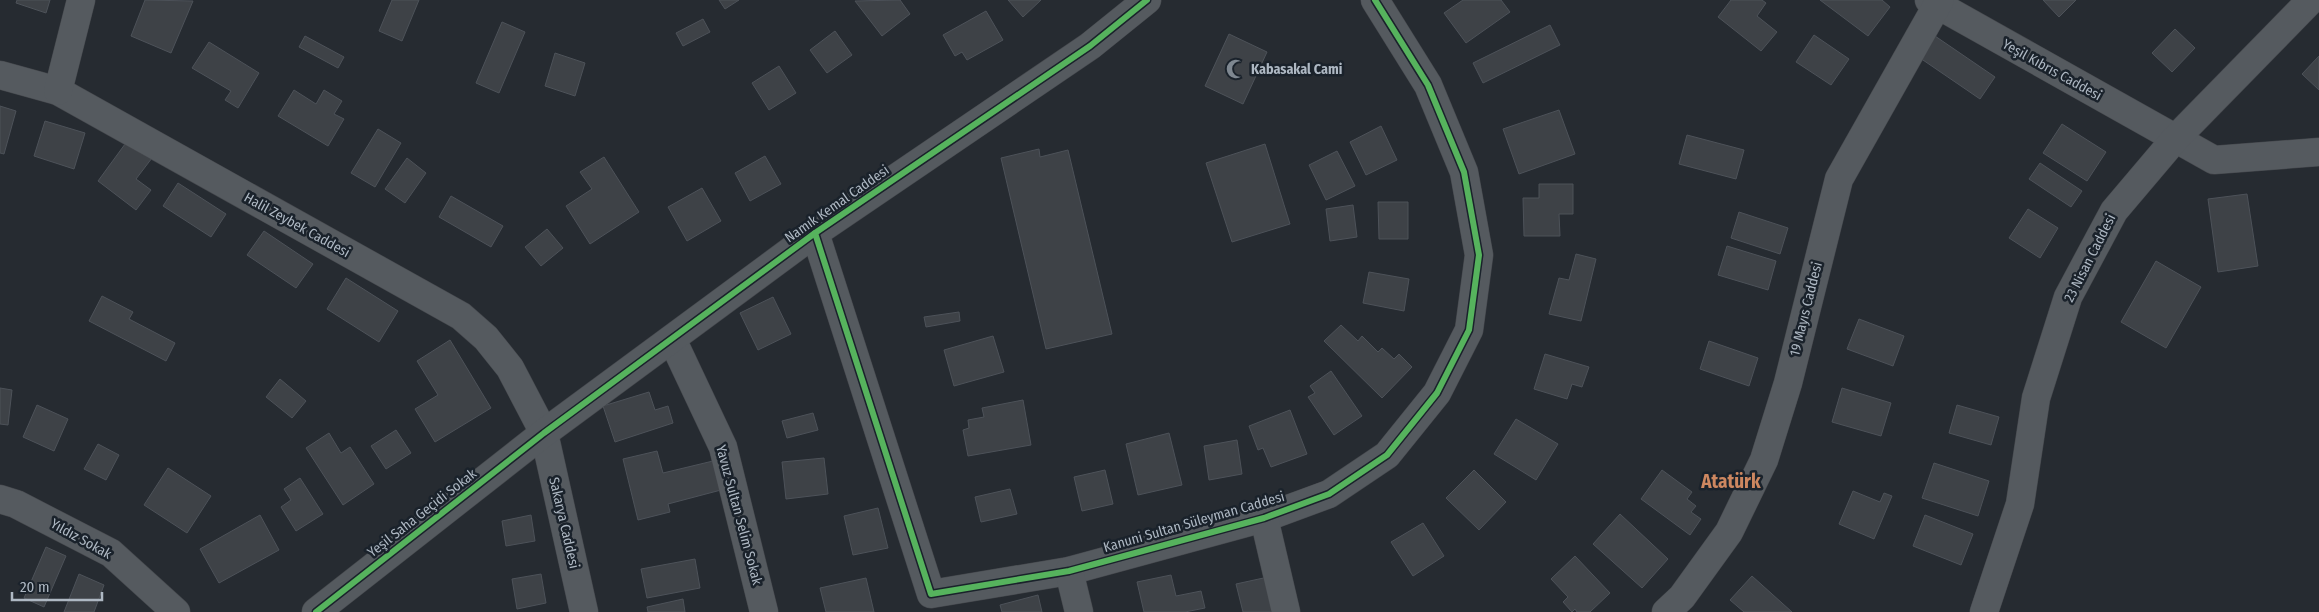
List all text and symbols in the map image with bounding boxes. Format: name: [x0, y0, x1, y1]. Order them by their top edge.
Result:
street label: Yeşil Kıbrıs Caddesi: [1999, 36, 2105, 104]
mosque icon: Kabasakal Cami: [1225, 58, 1247, 80]
place label: Kabasakal Cami: [1251, 61, 1343, 78]
street label: Namık Kemal Caddesi: [782, 162, 892, 246]
street label: Halil Zeybek Caddesi: [241, 189, 353, 261]
street label: 23 Nisan Caddesi: [2061, 211, 2119, 305]
street label: 19 Mayıs Caddesi: [1786, 260, 1826, 358]
street label: Yavuz Sultan Selim Sokak: [712, 443, 766, 587]
street label: Yeşil Saha Geçidi Sokak: [364, 465, 480, 561]
district label: Atatürk: [1700, 470, 1761, 493]
street label: Sakarya Caddesi: [545, 476, 583, 570]
street label: Kanuni Sultan Süleyman Caddesi: [1101, 488, 1287, 556]
street label: Yıldız Sokak: [47, 515, 115, 563]
scale bar: [12, 570, 102, 602]
text: 20 m: [20, 578, 50, 596]

